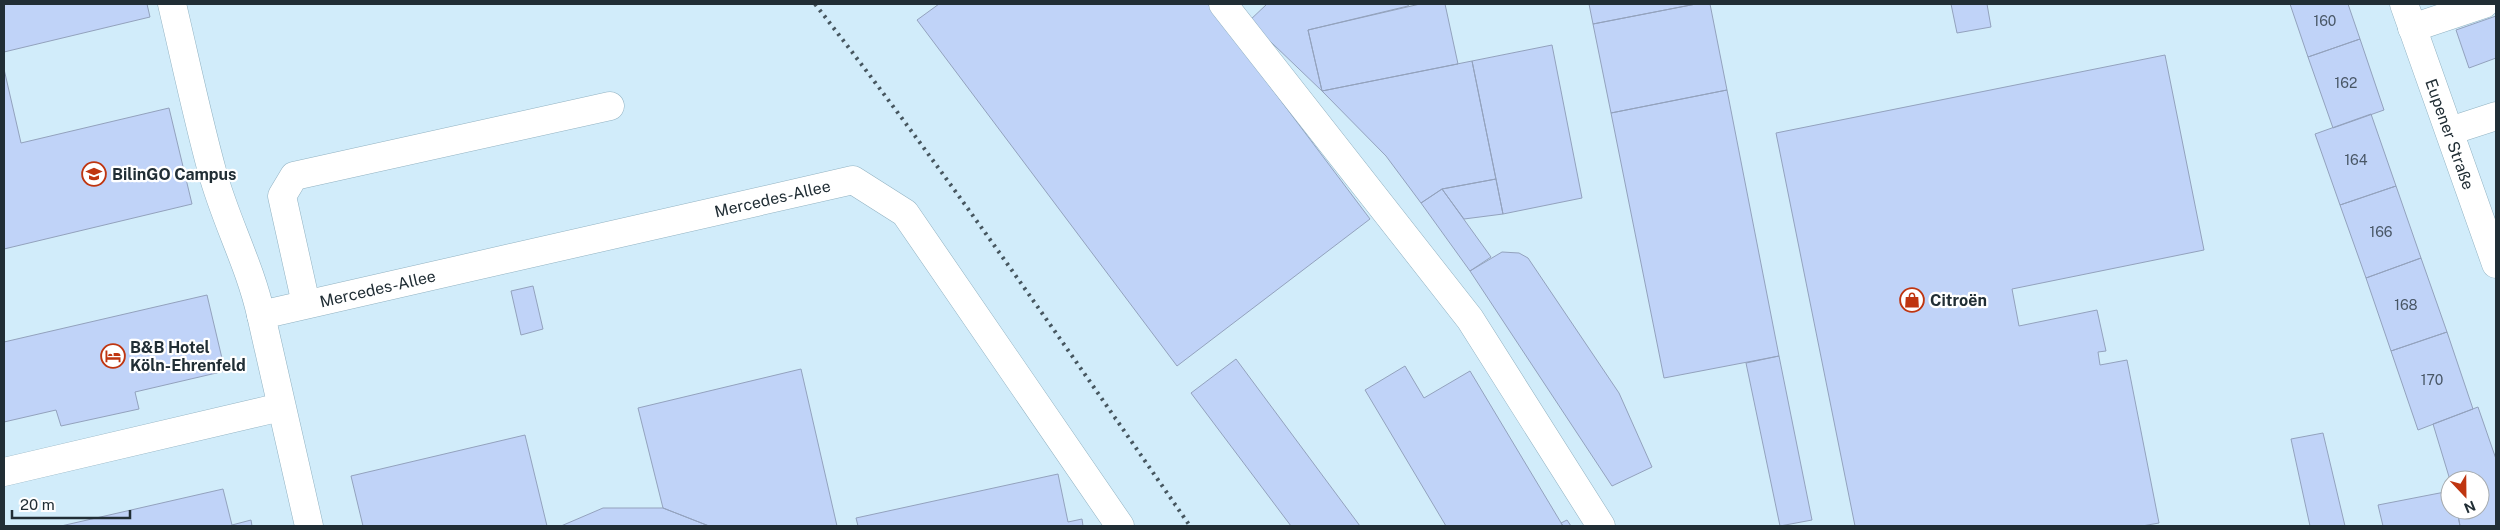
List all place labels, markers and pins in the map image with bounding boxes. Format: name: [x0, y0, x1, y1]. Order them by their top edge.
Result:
school or university icon: BilinGO Campus: [81, 161, 107, 187]
place label: BilinGO Campus: [112, 165, 236, 184]
shop icon: Citroën: [1899, 287, 1925, 313]
place label: Citroën: [1930, 291, 1987, 310]
place label: B&B Hotel Köln-Ehrenfeld: [130, 338, 246, 375]
hotel icon: B&B Hotel Köln-Ehrenfeld: [100, 343, 126, 369]

